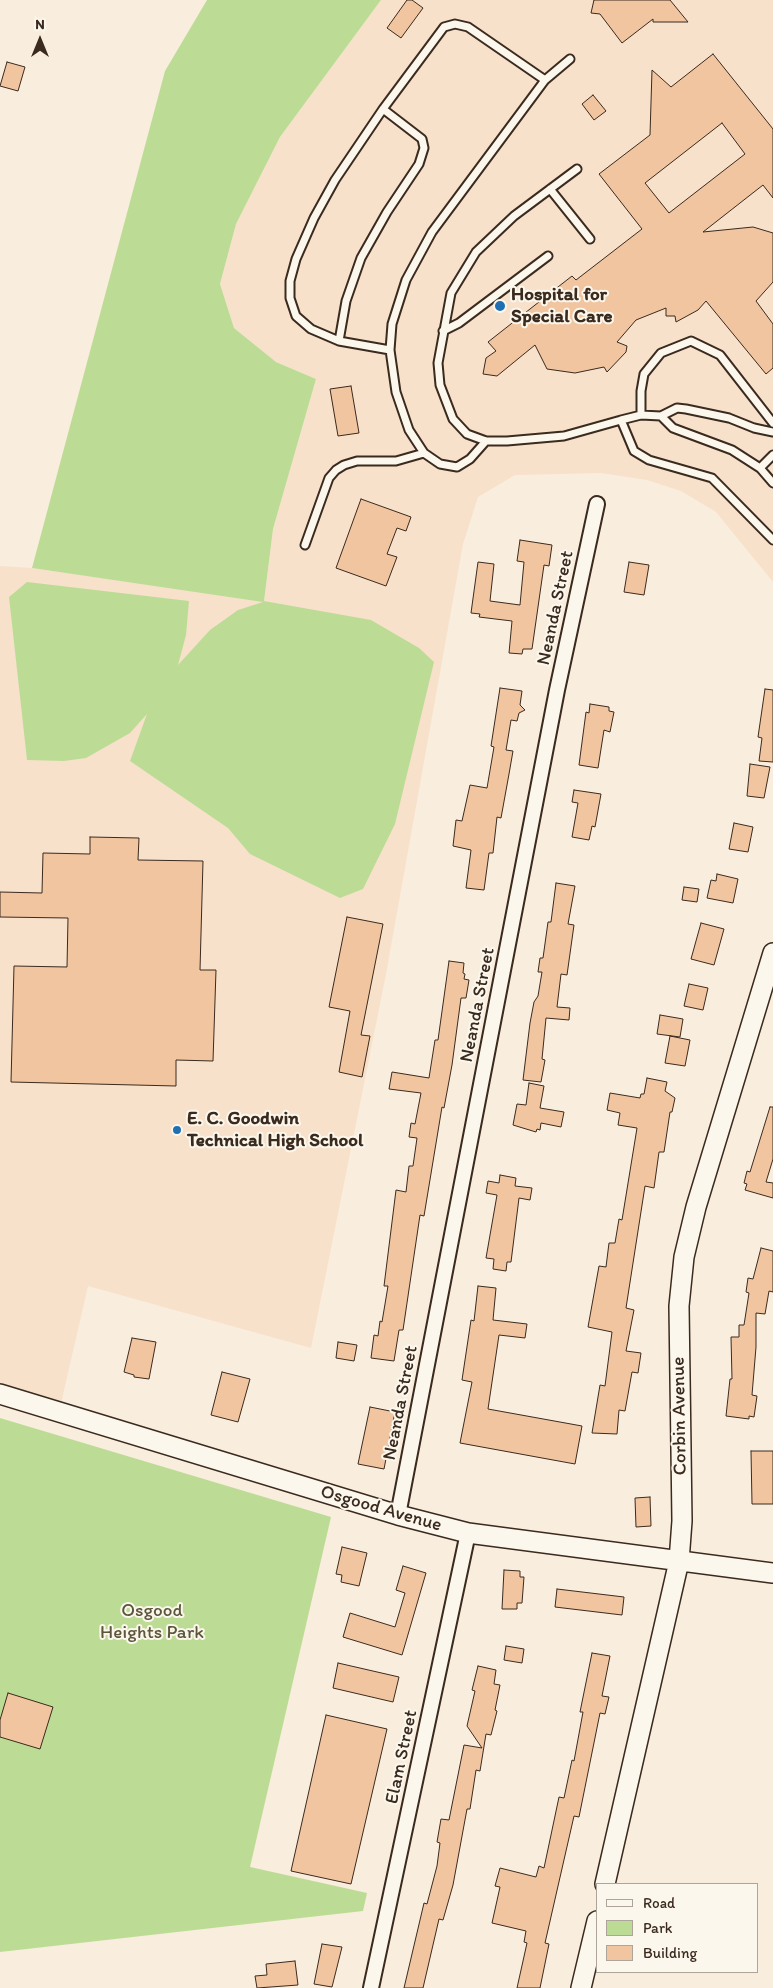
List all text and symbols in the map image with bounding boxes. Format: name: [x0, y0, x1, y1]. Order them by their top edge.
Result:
north arrow: [15, 15, 65, 65]
text: N: [35, 16, 45, 33]
place label: Hospital for Special Care: [511, 284, 612, 328]
marker: Hospital for Special Care: [493, 299, 507, 313]
street label: Neanda Street: [533, 549, 579, 667]
street label: Neanda Street: [456, 946, 500, 1064]
place label: E. C. Goodwin Technical High School: [187, 1108, 363, 1152]
marker: E. C. Goodwin Technical High School: [171, 1124, 183, 1136]
street label: Neanda Street: [379, 1344, 423, 1462]
street label: Corbin Avenue: [668, 1356, 692, 1476]
street label: Osgood Avenue: [318, 1481, 444, 1537]
park label: Osgood Heights Park: [100, 1600, 204, 1644]
street label: Elam Street: [381, 1708, 423, 1806]
legend: [596, 1883, 758, 1973]
text: Road: [643, 1894, 675, 1912]
text: Park: [643, 1919, 673, 1937]
text: Building: [643, 1944, 697, 1962]

